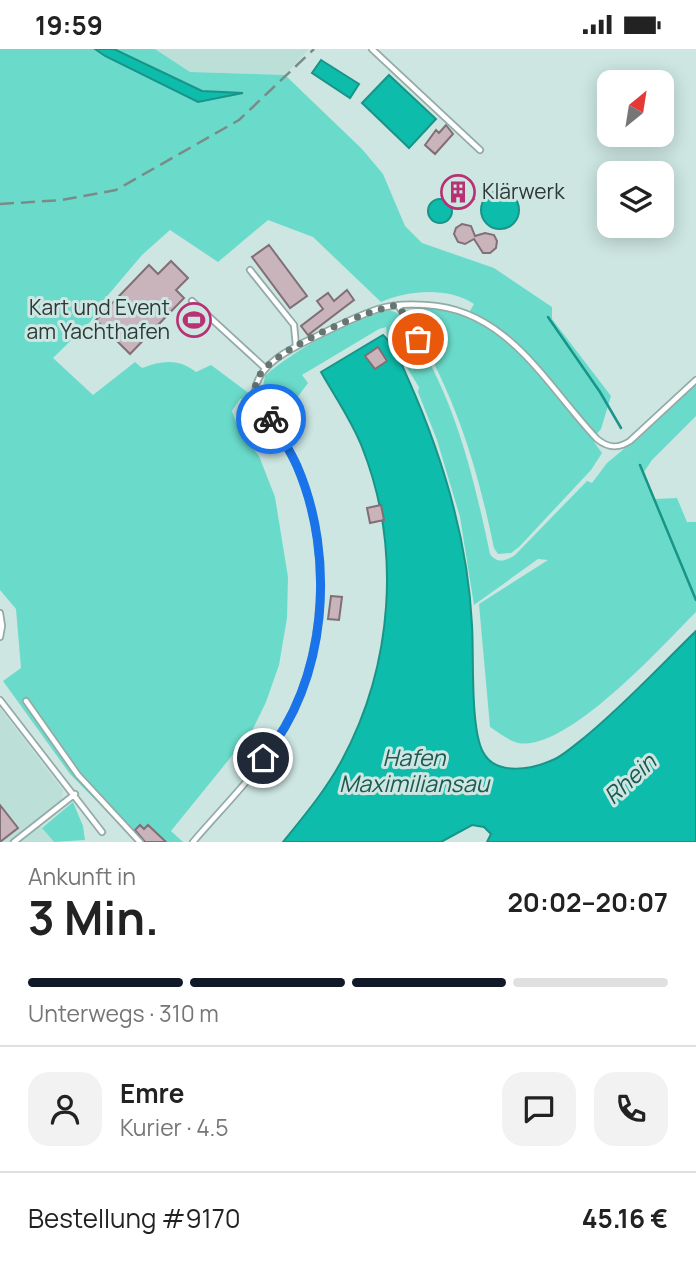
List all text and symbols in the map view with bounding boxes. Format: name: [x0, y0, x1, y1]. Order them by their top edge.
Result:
text: 19:59: [35, 7, 103, 43]
north arrow: [597, 70, 674, 147]
map controls: [597, 70, 674, 238]
button: layers: [597, 161, 674, 238]
building icon: Klärwerk: [439, 173, 477, 211]
place label: Klärwerk: [482, 177, 565, 205]
place label: Kart und Event am Yachthafen: [27, 293, 170, 345]
sports icon: Kart und Event am Yachthafen: [175, 301, 213, 339]
pin: [388, 309, 448, 369]
icon: bag: [399, 320, 437, 358]
courier: [236, 384, 306, 454]
icon: bike: [252, 400, 290, 438]
pin: [233, 728, 293, 788]
icon: home: [244, 739, 282, 777]
water label: Hafen Maximiliansau: [339, 741, 491, 799]
water label: Rhein: [596, 745, 663, 811]
text: Ankunft in: [28, 860, 136, 892]
text: 20:02–20:07: [507, 884, 668, 920]
text: 3 Min.: [28, 886, 159, 949]
text: Unterwegs · 310 m: [28, 997, 219, 1029]
button: person: [28, 1072, 102, 1146]
button: chat: [502, 1072, 576, 1146]
button: phone: [594, 1072, 668, 1146]
text: Emre: [120, 1075, 184, 1111]
text: Kurier · 4.5: [120, 1111, 229, 1143]
text: Bestellung #9170: [28, 1200, 241, 1236]
text: 45.16 €: [582, 1200, 668, 1236]

